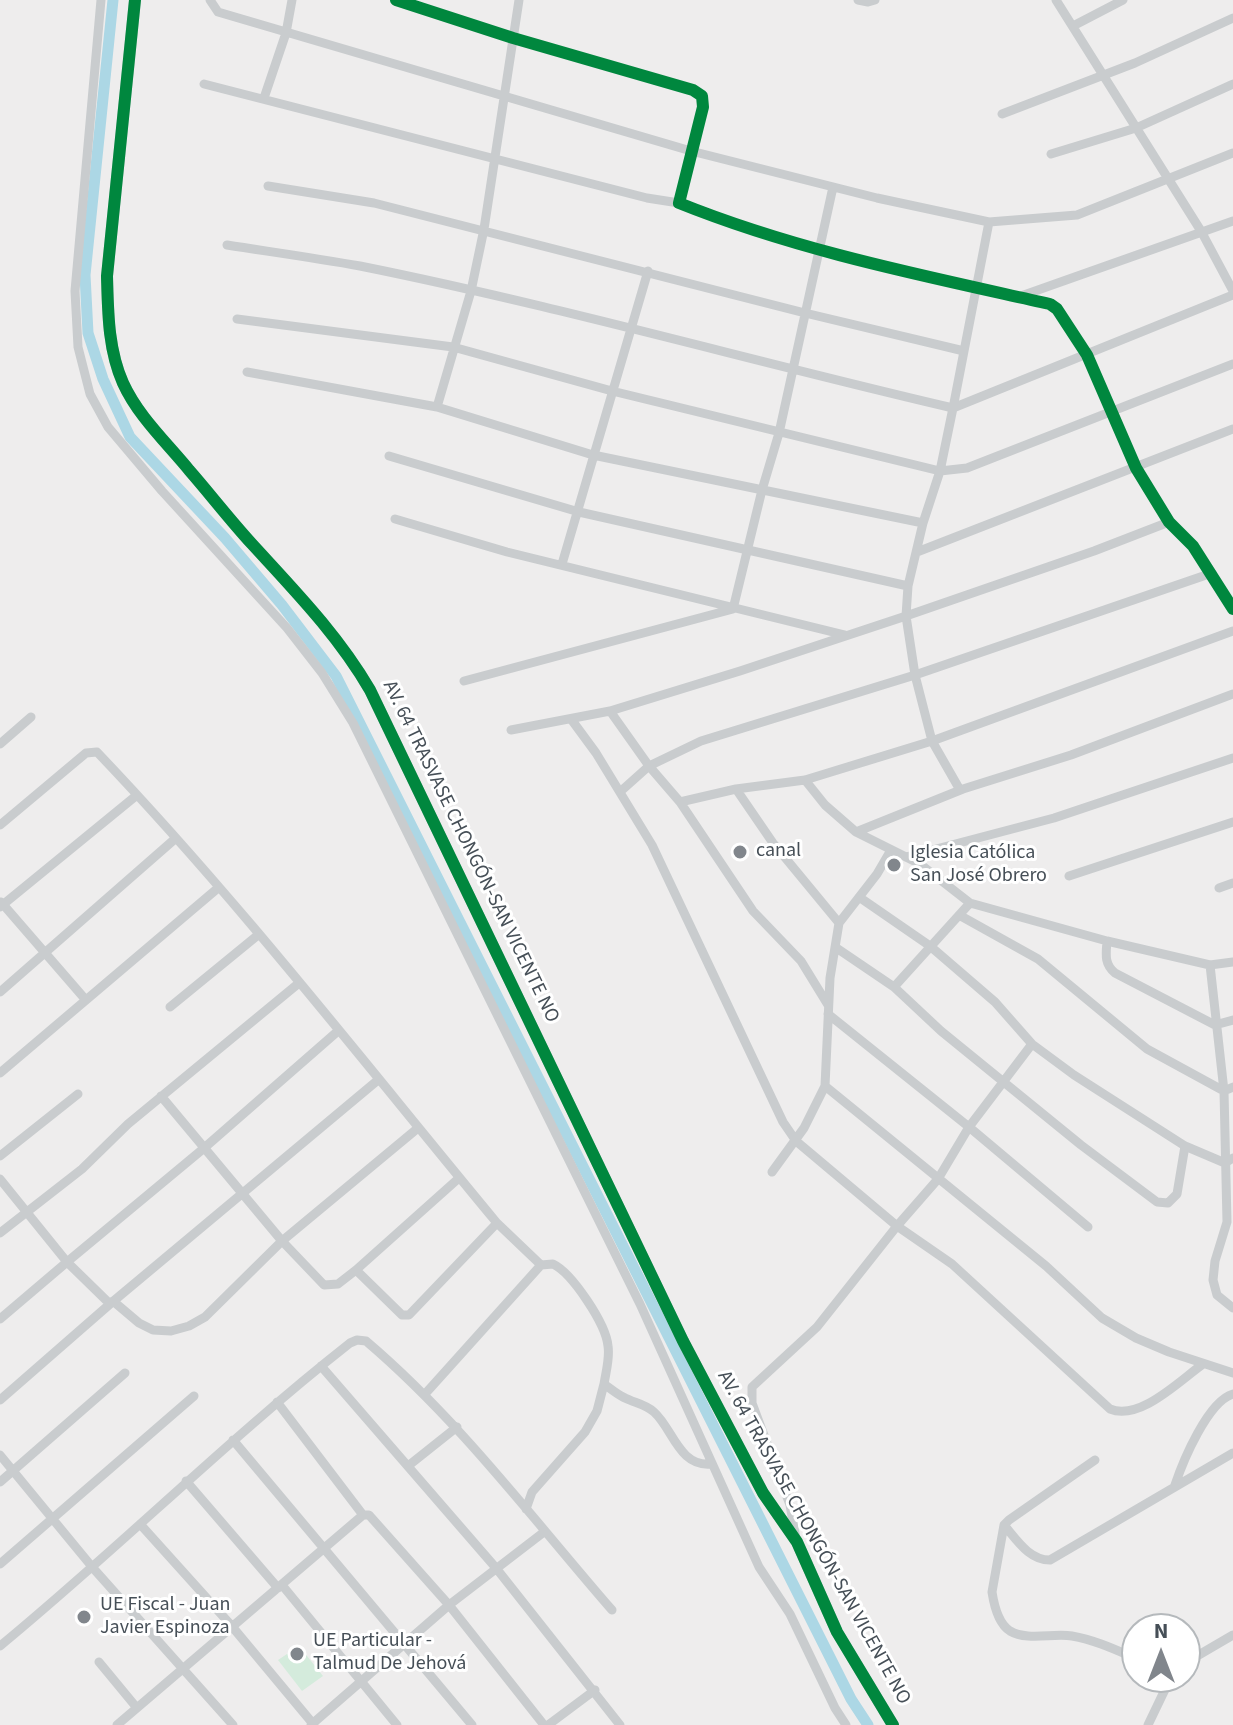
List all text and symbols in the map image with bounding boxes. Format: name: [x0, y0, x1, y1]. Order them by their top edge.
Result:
street label: AV. 64 TRASVASE CHONGÓN-SAN VICENTE NO: [376, 677, 564, 1027]
place label: canal: [756, 840, 801, 864]
place label: Iglesia Católica San José Obrero: [910, 842, 1047, 889]
marker: canal: [731, 843, 749, 861]
marker: Iglesia Católica San José Obrero: [885, 856, 903, 874]
street label: AV. 64 TRASVASE CHONGÓN-SAN VICENTE NO: [711, 1367, 915, 1709]
place label: UE Fiscal - Juan Javier Espinoza: [100, 1594, 230, 1641]
marker: UE Fiscal - Juan Javier Espinoza: [75, 1608, 93, 1626]
north arrow: [1121, 1613, 1201, 1693]
text: N: [1154, 1615, 1168, 1647]
place label: UE Particular - Talmud De Jehová: [313, 1630, 466, 1677]
marker: UE Particular - Talmud De Jehová: [288, 1645, 306, 1663]

